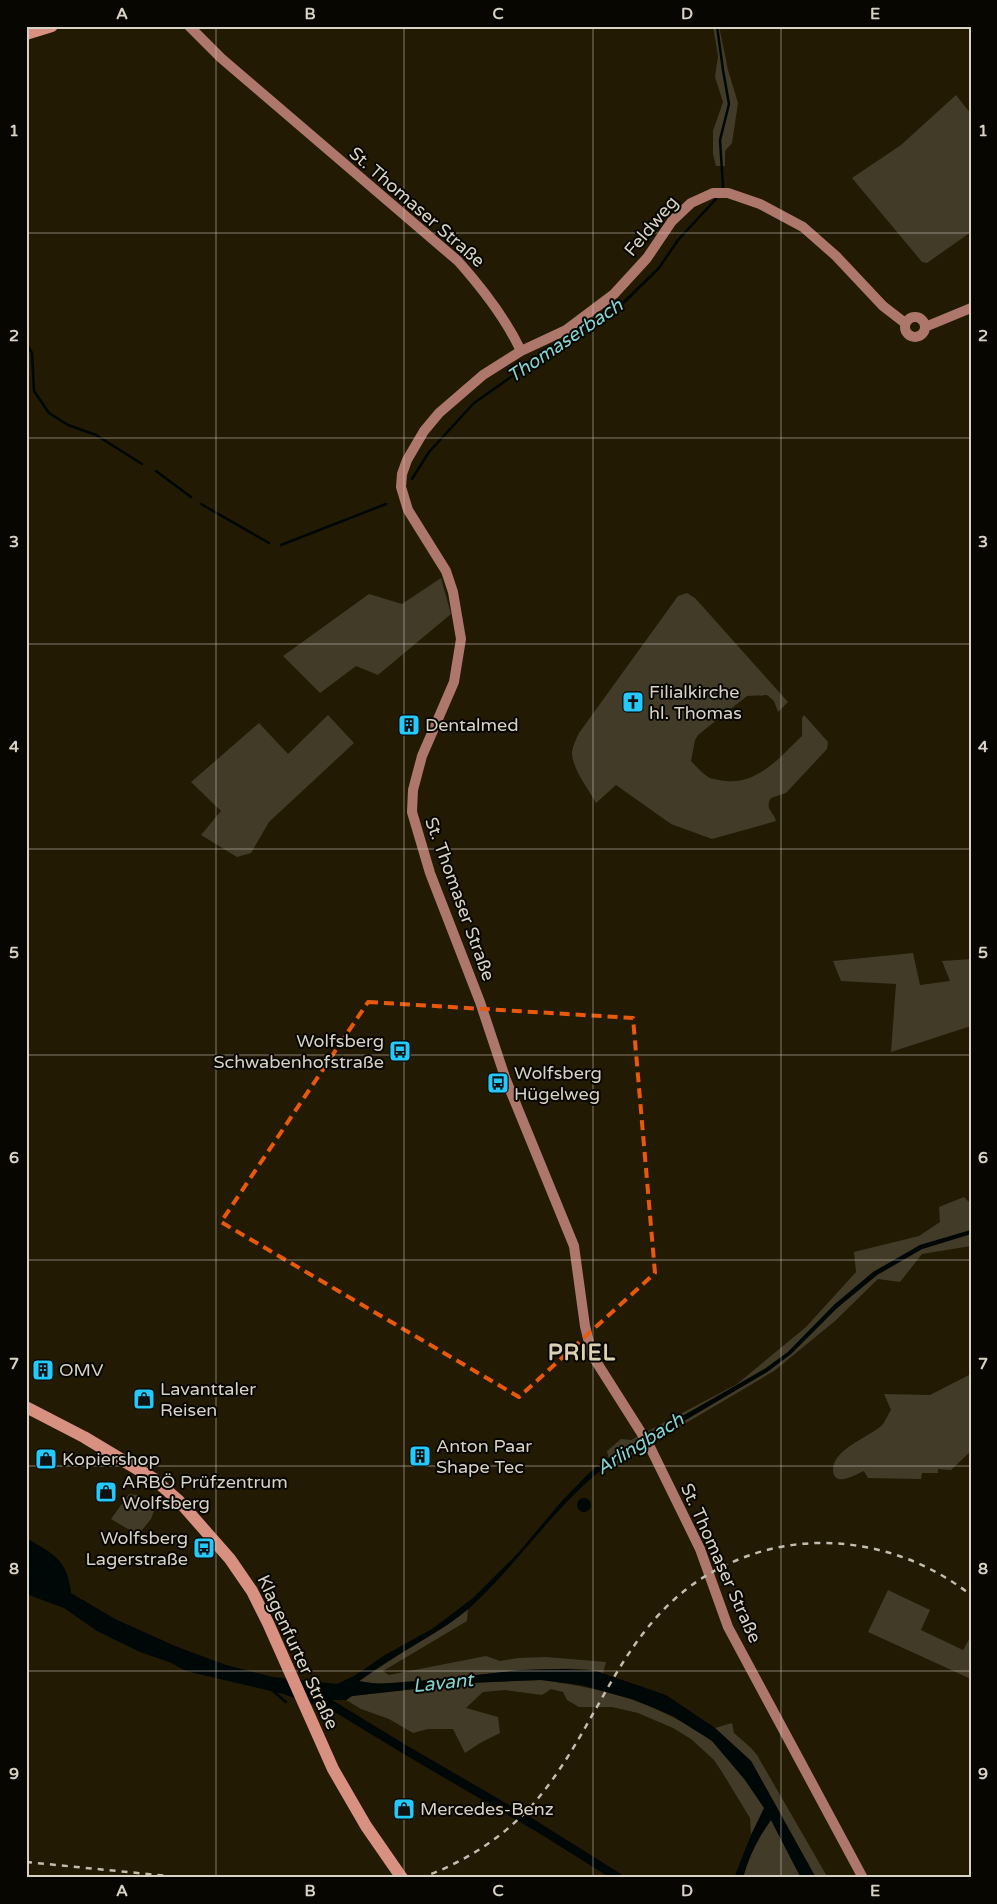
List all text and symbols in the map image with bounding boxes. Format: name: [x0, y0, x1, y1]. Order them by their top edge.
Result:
text: A: [116, 4, 128, 24]
text: B: [304, 4, 316, 24]
text: C: [492, 4, 504, 24]
text: D: [681, 4, 693, 24]
text: E: [870, 4, 880, 24]
text: 1: [9, 121, 19, 141]
text: 1: [978, 121, 988, 141]
street label: St. Thomaser Straße: [345, 142, 489, 272]
street label: Feldweg: [619, 191, 683, 261]
water label: Thomaserbach: [503, 294, 627, 388]
text: 2: [9, 326, 19, 346]
text: 2: [978, 326, 988, 346]
text: 3: [9, 532, 19, 552]
text: 3: [978, 532, 988, 552]
place label: Filialkirche hl. Thomas: [649, 681, 742, 724]
church icon: Filialkirche hl. Thomas: [621, 690, 645, 714]
building icon: Dentalmed: [397, 713, 421, 737]
place label: Dentalmed: [425, 714, 519, 736]
text: 4: [9, 737, 19, 757]
text: 4: [978, 737, 988, 757]
street label: St. Thomaser Straße: [420, 814, 500, 984]
text: 5: [9, 943, 19, 963]
text: 5: [978, 943, 988, 963]
place label: Wolfsberg Schwabenhofstraße: [213, 1030, 384, 1073]
bus stop icon: Wolfsberg Schwabenhofstraße: [388, 1039, 412, 1063]
place label: Wolfsberg Hügelweg: [514, 1062, 602, 1105]
bus stop icon: Wolfsberg Hügelweg: [486, 1071, 510, 1095]
text: 6: [9, 1148, 19, 1168]
text: 6: [978, 1148, 988, 1168]
district label: PRIEL: [548, 1340, 616, 1366]
text: 7: [9, 1354, 19, 1374]
text: 7: [978, 1354, 988, 1374]
building icon: OMV: [31, 1358, 55, 1382]
place label: OMV: [59, 1359, 104, 1381]
place label: Lavanttaler Reisen: [160, 1378, 256, 1421]
shop icon: Lavanttaler Reisen: [132, 1387, 156, 1411]
water label: Arlingbach: [592, 1408, 688, 1479]
place label: Anton Paar Shape Tec: [436, 1435, 532, 1478]
building icon: Anton Paar Shape Tec: [408, 1444, 432, 1468]
shop icon: Kopiershop: [34, 1447, 58, 1471]
place label: Kopiershop: [62, 1448, 160, 1470]
place label: ARBÖ Prüfzentrum Wolfsberg: [122, 1471, 288, 1514]
shop icon: ARBÖ Prüfzentrum Wolfsberg: [94, 1480, 118, 1504]
street label: St. Thomaser Straße: [676, 1480, 766, 1646]
place label: Wolfsberg Lagerstraße: [85, 1527, 188, 1570]
bus stop icon: Wolfsberg Lagerstraße: [192, 1536, 216, 1560]
text: 8: [9, 1559, 19, 1579]
text: 8: [978, 1559, 988, 1579]
street label: Klagenfurter Straße: [253, 1571, 343, 1733]
water label: Lavant: [412, 1669, 477, 1697]
text: 9: [9, 1764, 19, 1784]
text: 9: [978, 1764, 988, 1784]
shop icon: Mercedes-Benz: [392, 1797, 416, 1821]
place label: Mercedes-Benz: [420, 1798, 554, 1820]
text: A: [116, 1881, 128, 1901]
text: B: [304, 1881, 316, 1901]
text: C: [492, 1881, 504, 1901]
text: D: [681, 1881, 693, 1901]
text: E: [870, 1881, 880, 1901]

